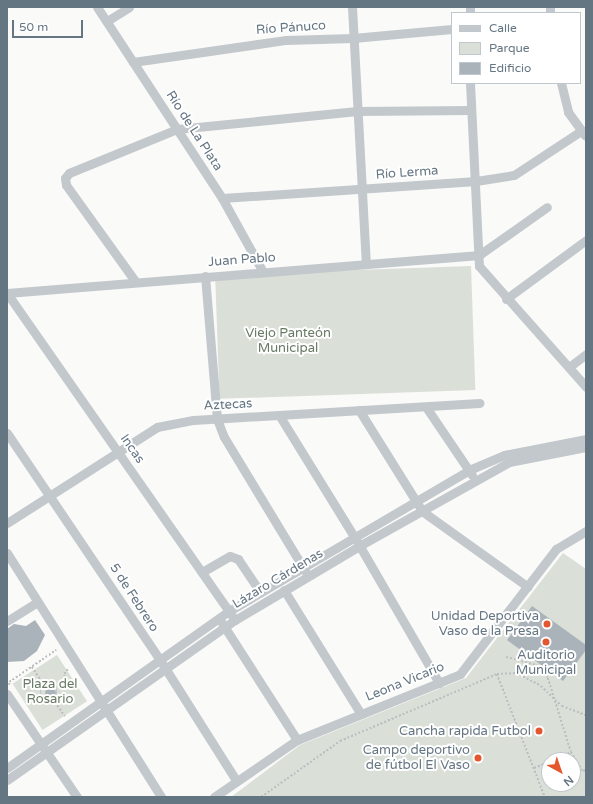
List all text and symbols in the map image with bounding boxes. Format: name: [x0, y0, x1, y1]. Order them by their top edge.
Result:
scale bar: [14, 12, 85, 38]
legend: [451, 12, 581, 84]
street label: Río Pánuco: [256, 18, 326, 38]
text: 50 m: [19, 20, 48, 34]
text: Calle: [489, 21, 517, 35]
text: Parque: [489, 41, 530, 55]
text: Edificio: [489, 61, 531, 75]
street label: Río de La Plata: [162, 88, 226, 174]
street label: Río Lerma: [375, 163, 439, 183]
street label: Juan Pablo: [208, 250, 276, 270]
park label: Viejo Panteón Municipal: [245, 326, 331, 357]
street label: Aztecas: [203, 396, 253, 414]
street label: Incas: [116, 431, 148, 467]
street label: Lázaro Cárdenas: [230, 546, 326, 612]
street label: 5 de Febrero: [106, 561, 162, 635]
place label: Unidad Deportiva Vaso de la Presa: [431, 609, 539, 640]
marker: Unidad Deportiva Vaso de la Presa: [542, 619, 552, 629]
marker: Auditorio Municipal: [541, 637, 551, 647]
place label: Auditorio Municipal: [516, 648, 576, 679]
street label: Leona Vicario: [363, 659, 447, 705]
park label: Plaza del Rosario: [22, 677, 78, 708]
place label: Cancha rapida Futbol: [399, 723, 531, 739]
marker: Cancha rapida Futbol: [534, 726, 544, 736]
place label: Campo deportivo de fútbol El Vaso: [363, 743, 470, 774]
north arrow: [541, 752, 581, 792]
marker: Campo deportivo de fútbol El Vaso: [473, 753, 483, 763]
text: N: [561, 773, 576, 789]

